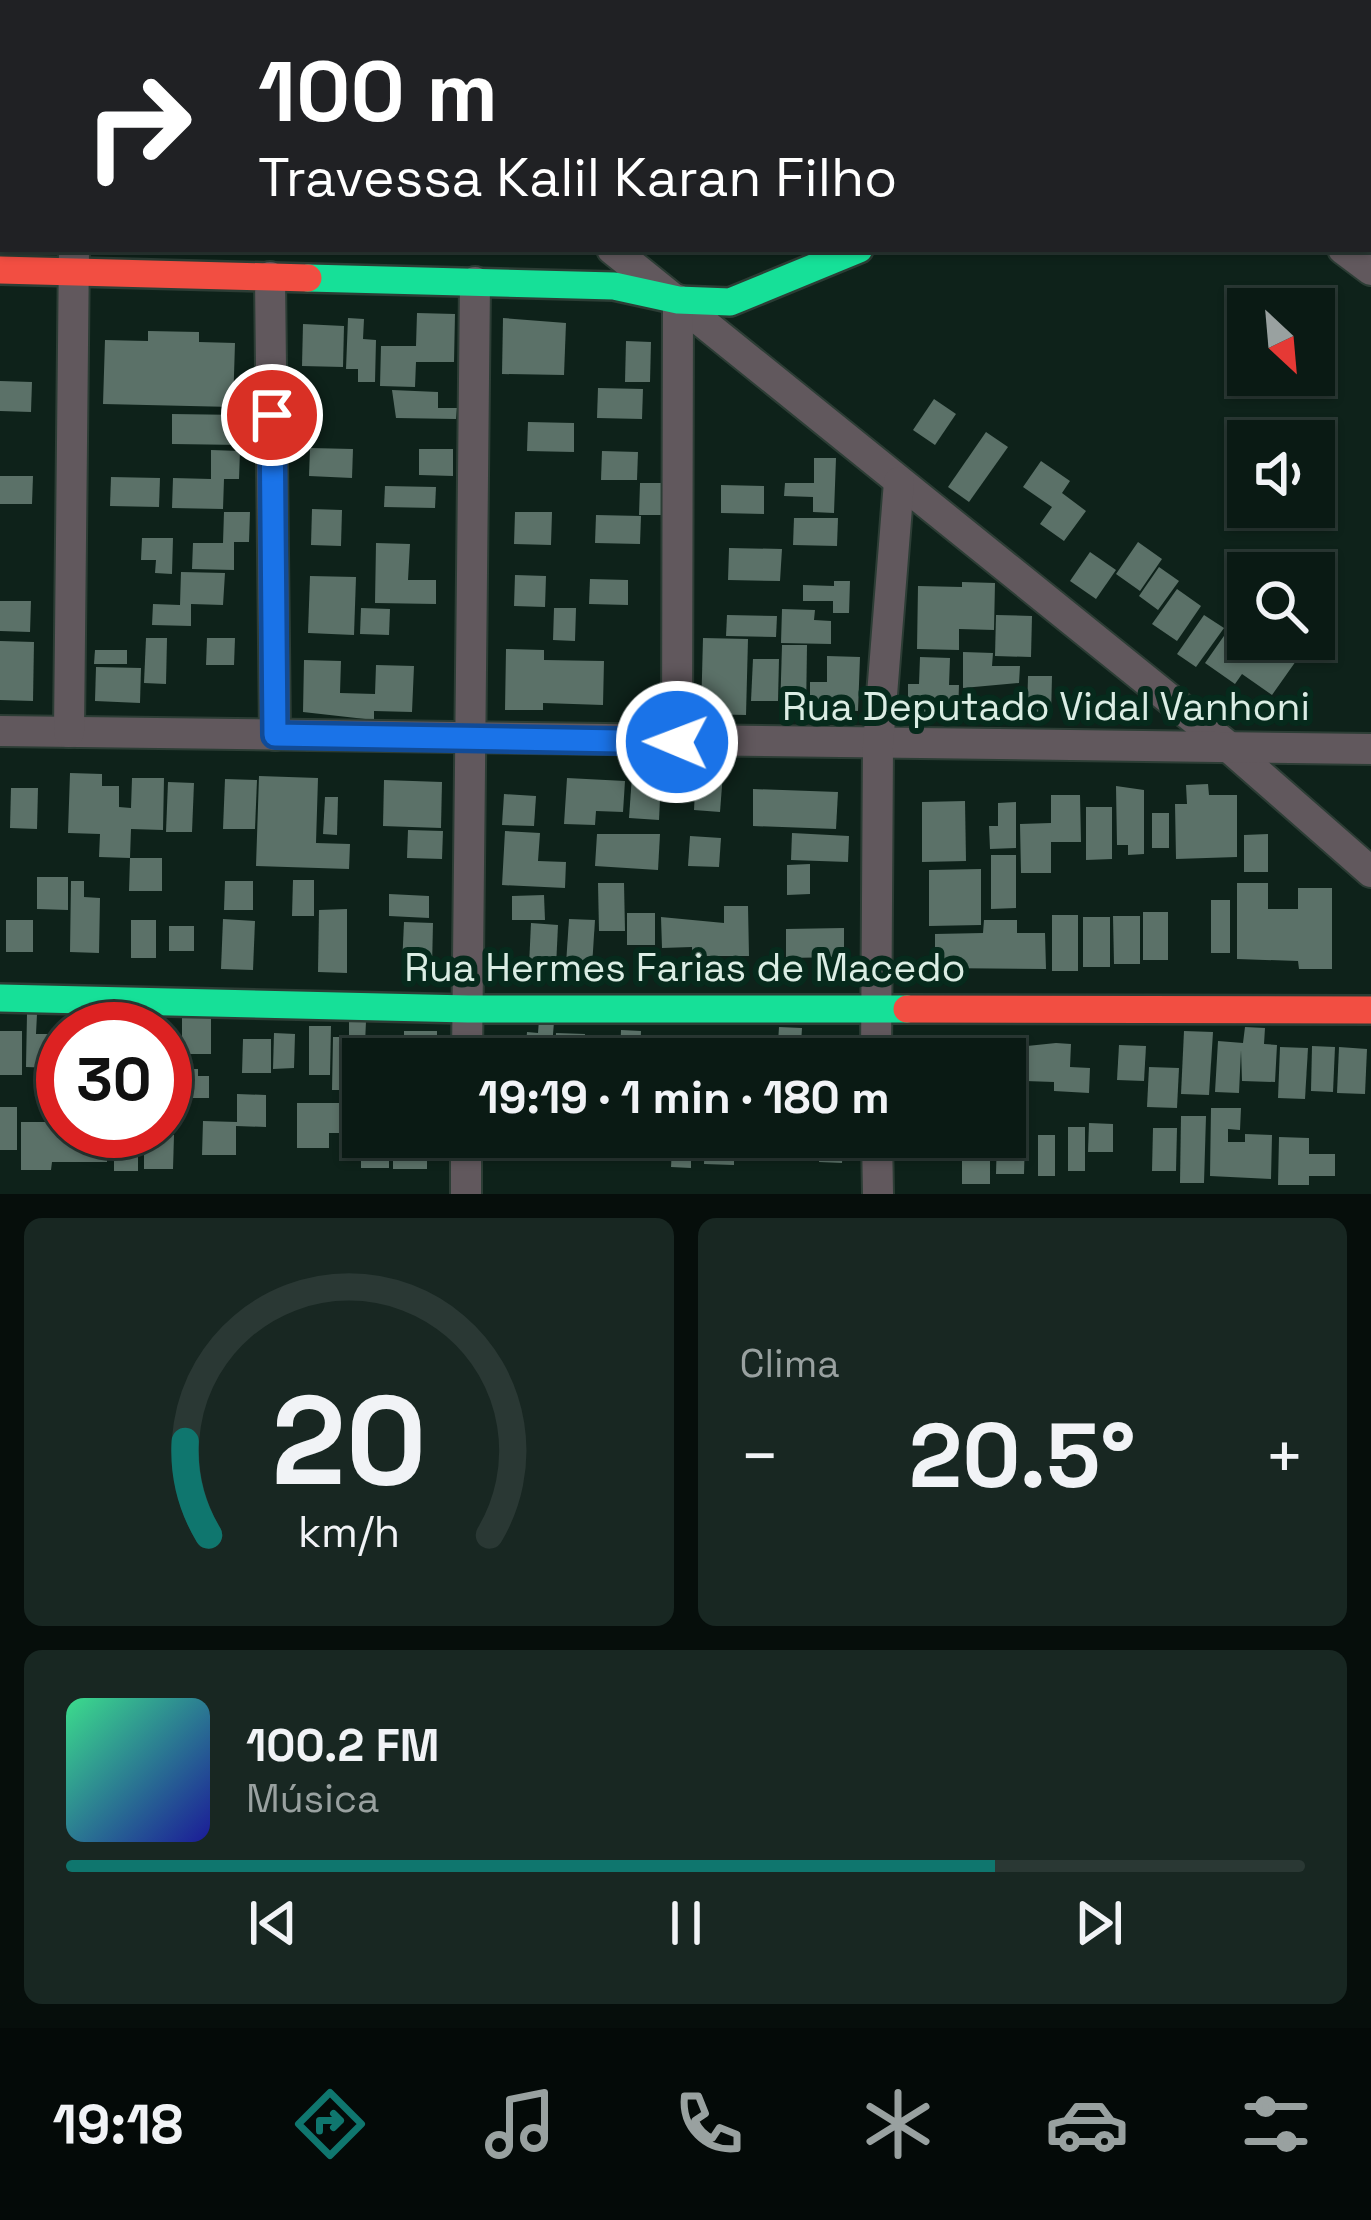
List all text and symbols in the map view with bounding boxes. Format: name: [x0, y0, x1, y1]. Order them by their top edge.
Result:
text: 100 m: [258, 38, 498, 146]
icon: right: [60, 48, 216, 204]
text: Travessa Kalil Karan Filho: [258, 143, 897, 212]
north arrow: [1227, 288, 1335, 396]
map controls: [1227, 288, 1335, 660]
pin: [221, 364, 323, 466]
icon: arrive: [239, 382, 305, 448]
button: sound: [1227, 420, 1335, 528]
button: search: [1227, 552, 1335, 660]
position arrow: [614, 679, 740, 805]
street label: Rua Deputado Vidal Vanhoni: [782, 682, 1310, 731]
street label: Rua Hermes Farias de Macedo: [404, 943, 966, 992]
speed limit sign: 30: [36, 1002, 192, 1158]
text: 19:19 · 1 min · 180 m: [478, 1069, 890, 1126]
text: Clima: [740, 1339, 840, 1388]
text: 20: [271, 1361, 426, 1520]
text: 20.5°: [909, 1398, 1136, 1513]
text: −: [740, 1414, 780, 1498]
text: +: [1264, 1414, 1305, 1498]
text: km/h: [298, 1505, 400, 1560]
text: 100.2 FM: [246, 1717, 439, 1774]
text: Música: [246, 1774, 379, 1823]
icon: previous: [240, 1890, 306, 1956]
icon: pause: [653, 1890, 719, 1956]
icon: next: [1066, 1890, 1132, 1956]
icon: directions: [288, 2082, 372, 2166]
icon: music: [478, 2082, 562, 2166]
icon: phone: [667, 2082, 751, 2166]
icon: climate: [856, 2082, 940, 2166]
icon: car: [1045, 2082, 1129, 2166]
icon: filters: [1234, 2082, 1318, 2166]
text: 19:18: [53, 2090, 183, 2159]

